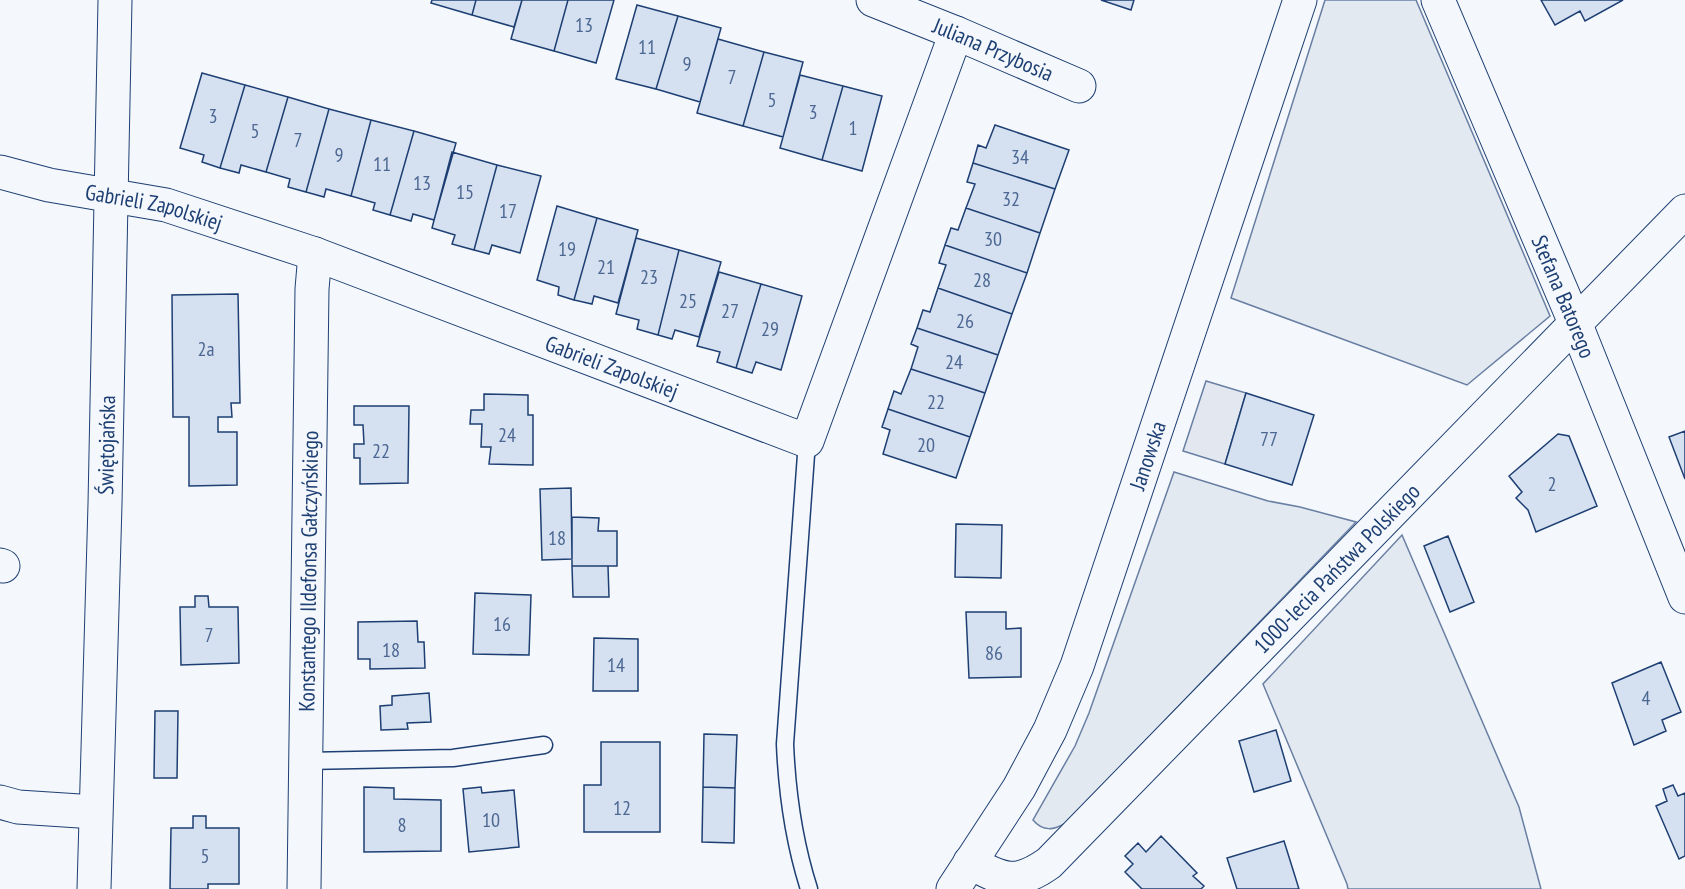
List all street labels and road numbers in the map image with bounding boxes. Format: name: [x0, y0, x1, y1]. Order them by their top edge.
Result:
street label: Juliana Przybosia: [928, 11, 1058, 87]
street label: Gabrieli Zapolskiej: [83, 177, 226, 237]
street label: Stefana Batorego: [1525, 231, 1602, 362]
street label: Gabrieli Zapolskiej: [541, 329, 683, 405]
street label: Świętojańska: [91, 395, 121, 495]
street label: Janowska: [1123, 417, 1172, 494]
street label: Konstantego Ildefonsa Gałczyńskiego: [292, 430, 324, 712]
street label: 1000-lecia Państwa Polskiego: [1247, 477, 1426, 659]

